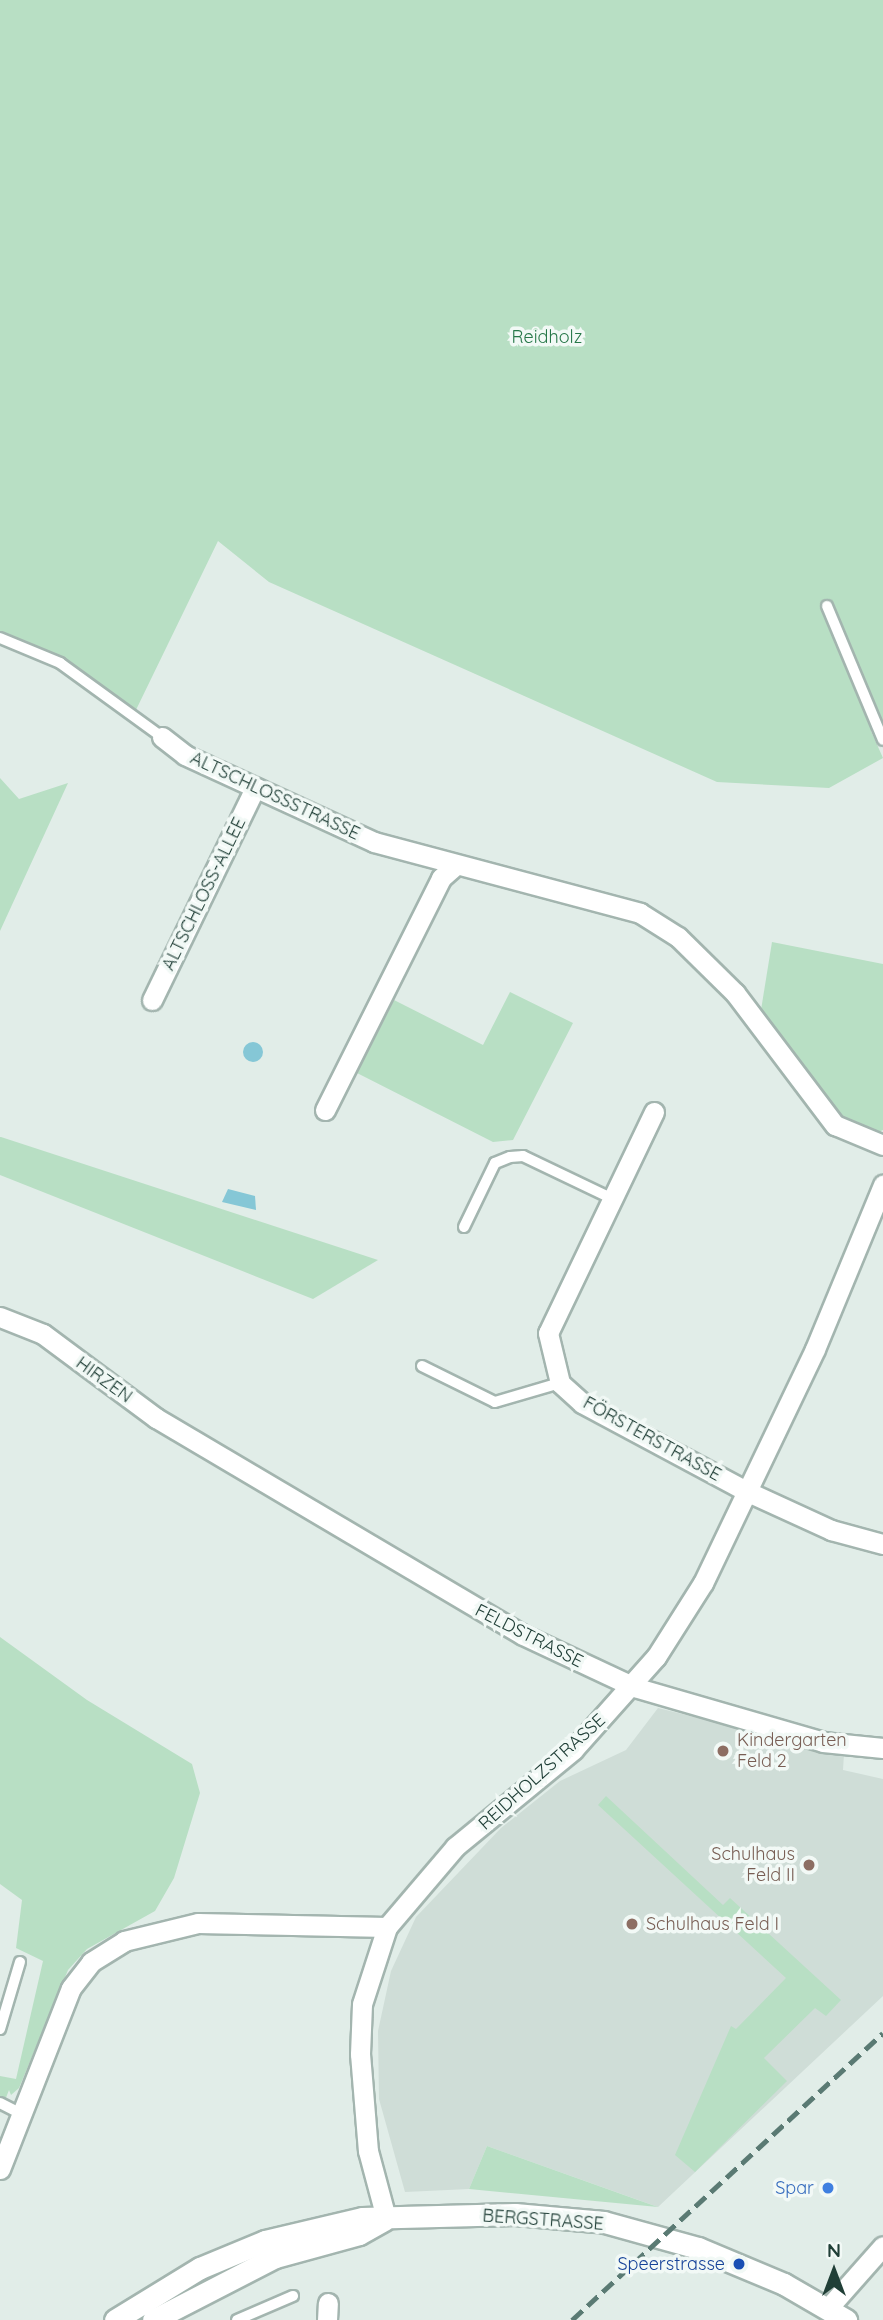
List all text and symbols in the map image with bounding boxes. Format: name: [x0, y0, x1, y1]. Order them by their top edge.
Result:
park label: Reidholz: [512, 326, 582, 348]
street label: ALTSCHLOSSSTRASSE: [187, 747, 363, 845]
street label: ALTSCHLOSS-ALLEE: [158, 814, 250, 974]
street label: HIRZEN: [72, 1352, 136, 1408]
street label: FÖRSTERSTRASSE: [579, 1392, 725, 1486]
street label: FELDSTRASSE: [471, 1600, 587, 1672]
street label: REIDHOLZSTRASSE: [474, 1710, 610, 1834]
place label: Kindergarten Feld 2: [737, 1730, 847, 1772]
marker: Kindergarten Feld 2: [715, 1743, 731, 1759]
place label: Schulhaus Feld II: [711, 1844, 795, 1886]
marker: Schulhaus Feld II: [801, 1857, 817, 1873]
place label: Schulhaus Feld I: [646, 1913, 779, 1935]
marker: Schulhaus Feld I: [624, 1916, 640, 1932]
place label: Spar: [775, 2177, 814, 2199]
marker: Spar: [820, 2180, 836, 2196]
street label: BERGSTRASSE: [482, 2205, 604, 2235]
north arrow: [799, 2236, 869, 2306]
text: N: [827, 2238, 841, 2262]
place label: Speerstrasse: [617, 2253, 725, 2275]
marker: Speerstrasse: [731, 2256, 747, 2272]

